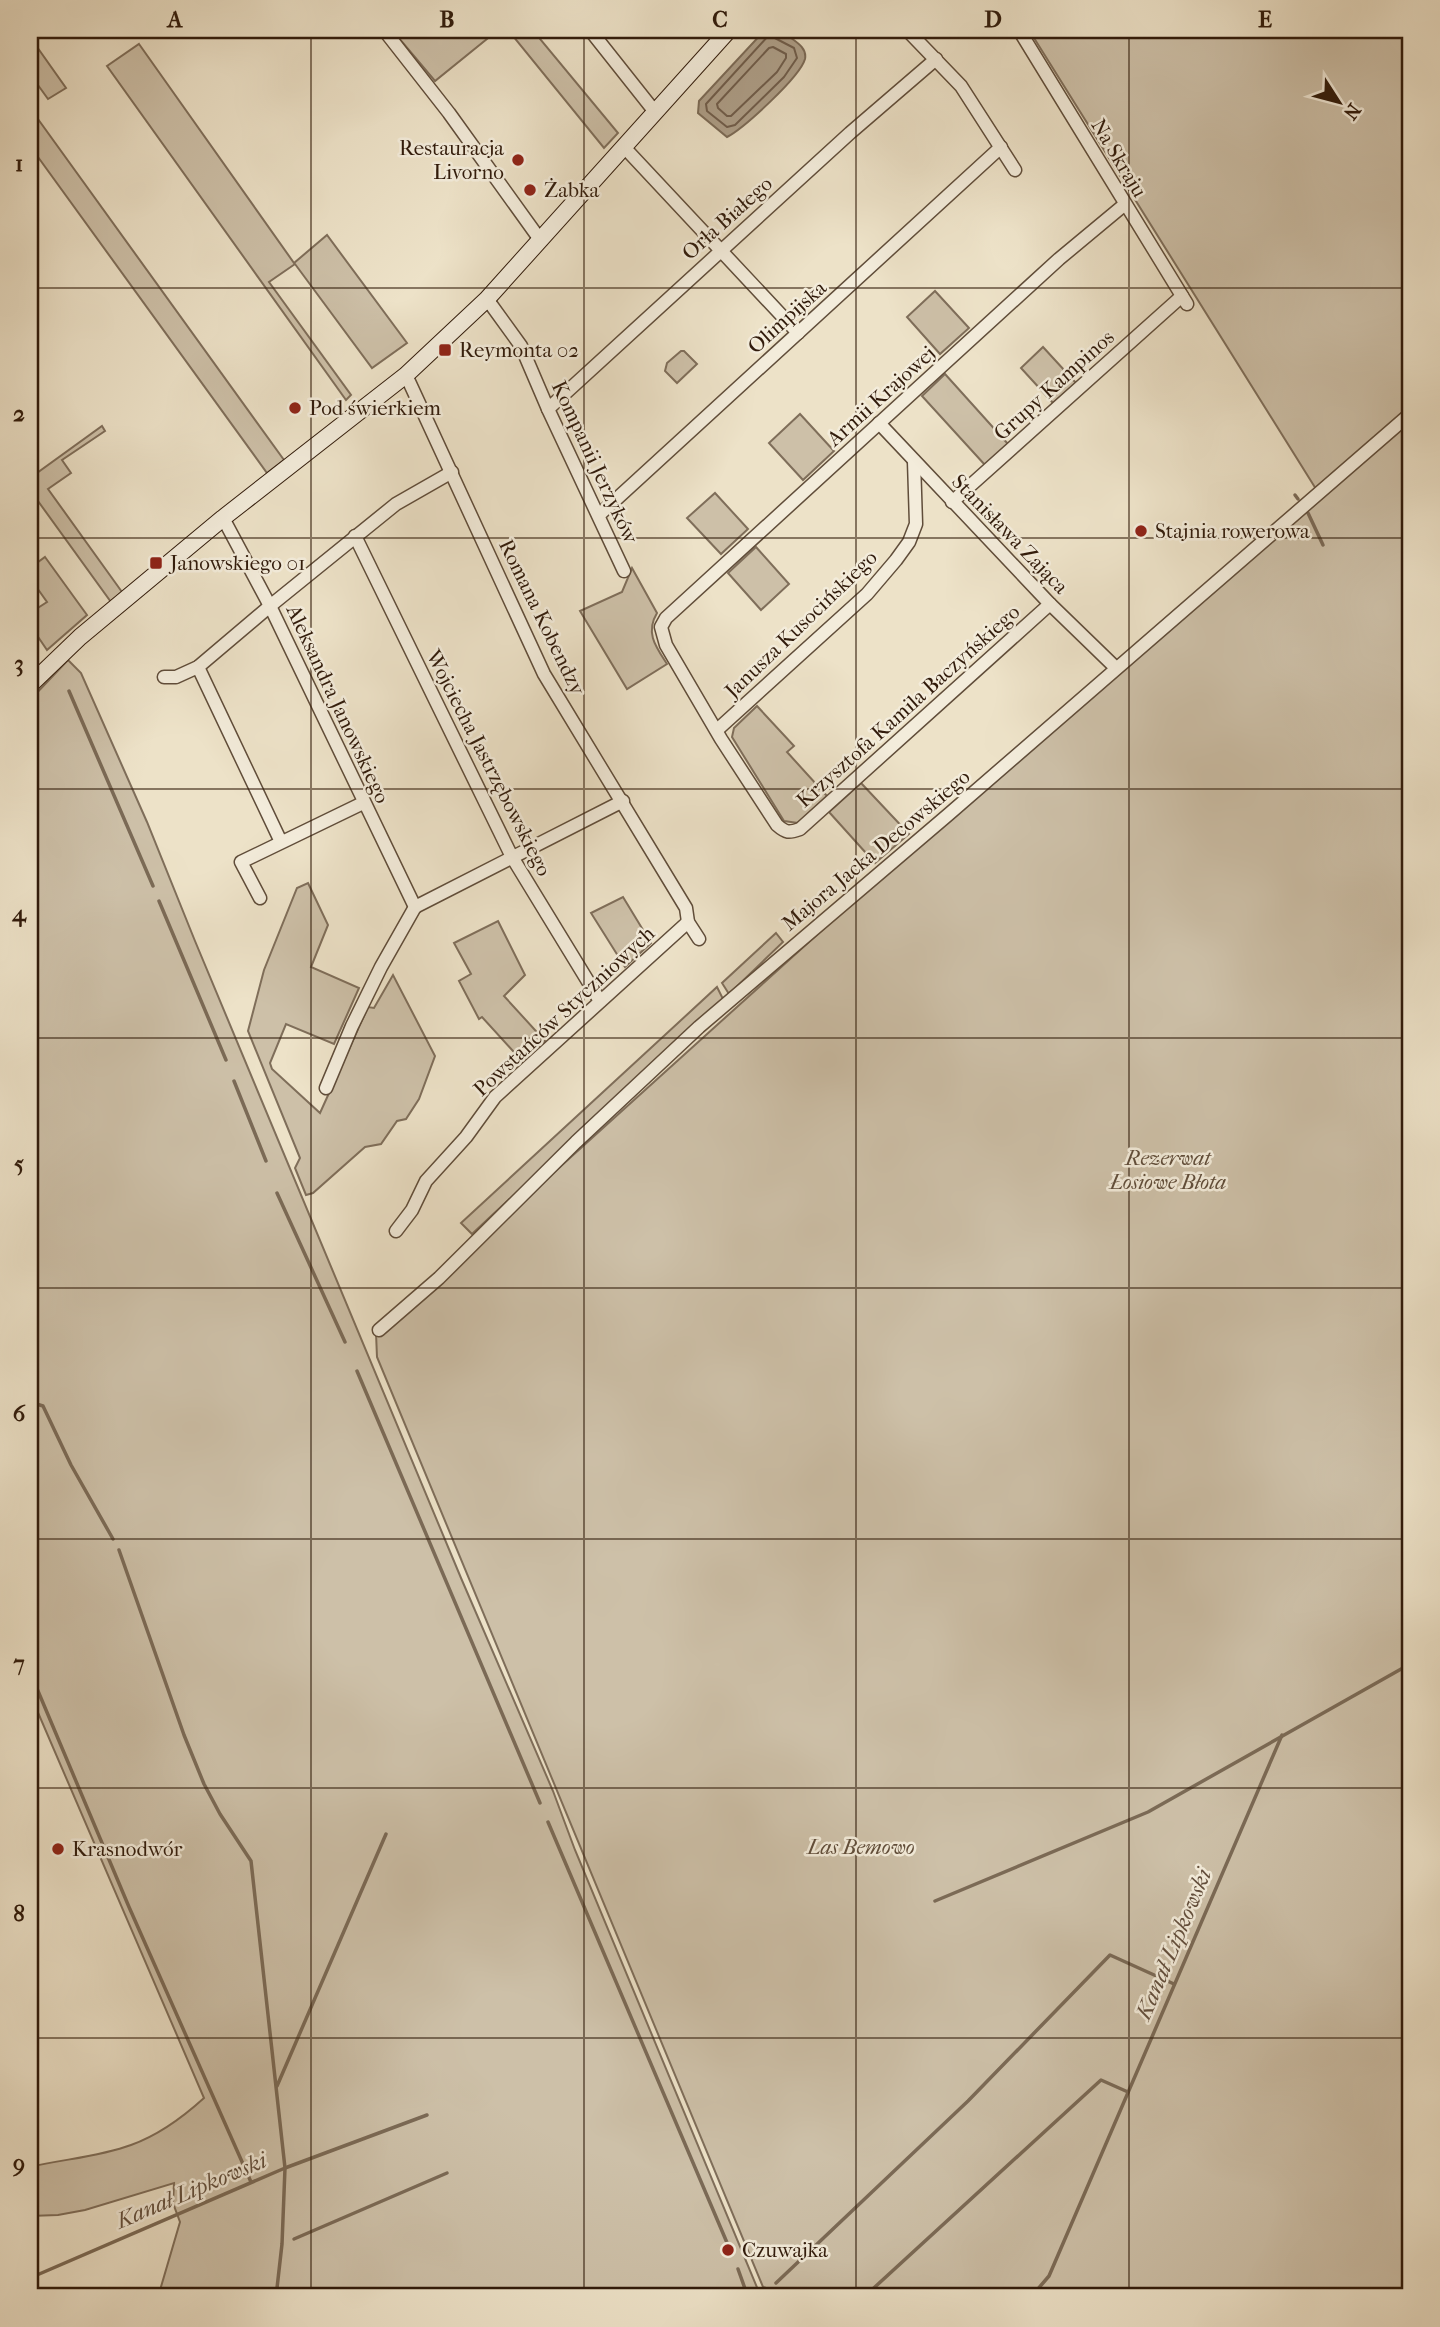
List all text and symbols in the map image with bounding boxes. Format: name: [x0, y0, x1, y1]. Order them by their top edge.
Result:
text: A: [166, 6, 184, 33]
text: B: [440, 6, 455, 33]
text: C: [712, 6, 728, 33]
text: D: [984, 6, 1002, 33]
text: E: [1258, 6, 1272, 33]
north arrow: [1304, 66, 1374, 136]
text: N: [1338, 99, 1365, 124]
street label: Na Skraju: [1086, 114, 1152, 202]
place label: Restauracja Livorno: [399, 136, 504, 184]
text: 1: [15, 150, 23, 177]
marker: Restauracja Livorno: [510, 152, 526, 168]
street label: Orła Białego: [677, 171, 777, 265]
place label: Żabka: [544, 178, 600, 202]
marker: Żabka: [522, 182, 538, 198]
street label: Olimpijska: [743, 275, 831, 358]
street label: Grupy Kampinos: [989, 325, 1119, 445]
place label: Reymonta 02: [459, 338, 579, 362]
street label: Armii Krajowej: [821, 341, 940, 452]
marker: Reymonta 02: [437, 342, 453, 358]
street label: Kompanii Jerzyków: [547, 377, 644, 548]
place label: Pod świerkiem: [309, 396, 442, 420]
text: 2: [13, 400, 25, 427]
marker: Pod świerkiem: [287, 400, 303, 416]
street label: Stanisława Zająca: [947, 469, 1073, 599]
place label: Stajnia rowerowa: [1155, 519, 1310, 543]
marker: Stajnia rowerowa: [1133, 523, 1149, 539]
street label: Romana Kobendzy: [494, 535, 590, 699]
street label: Janusza Kusocińskiego: [719, 545, 882, 704]
place label: Janowskiego 01: [168, 551, 305, 575]
marker: Janowskiego 01: [148, 555, 164, 571]
street label: Krzysztofa Kamila Baczyńskiego: [792, 599, 1024, 813]
street label: Aleksandra Janowskiego: [281, 600, 395, 807]
street label: Wojciecha Jastrzębowskiego: [421, 645, 557, 880]
text: 3: [14, 650, 24, 677]
street label: Majora Jacka Decowskiego: [777, 764, 975, 936]
text: 4: [11, 900, 27, 927]
street label: Powstańców Styczniowych: [469, 921, 659, 1101]
park label: Rezerwat Łosiowe Błota: [1108, 1146, 1226, 1194]
text: 5: [14, 1150, 24, 1177]
text: 6: [13, 1400, 26, 1427]
text: 7: [12, 1650, 25, 1677]
park label: Las Bemowo: [805, 1835, 915, 1859]
place label: Krasnodwór: [72, 1837, 182, 1861]
marker: Krasnodwór: [50, 1841, 66, 1857]
water label: Kanał Lipkowski: [1129, 1863, 1218, 2026]
text: 8: [13, 1900, 25, 1927]
water label: Kanał Lipkowski: [110, 2146, 272, 2235]
text: 9: [12, 2150, 25, 2177]
place label: Czuwajka: [742, 2238, 828, 2262]
marker: Czuwajka: [720, 2242, 736, 2258]

